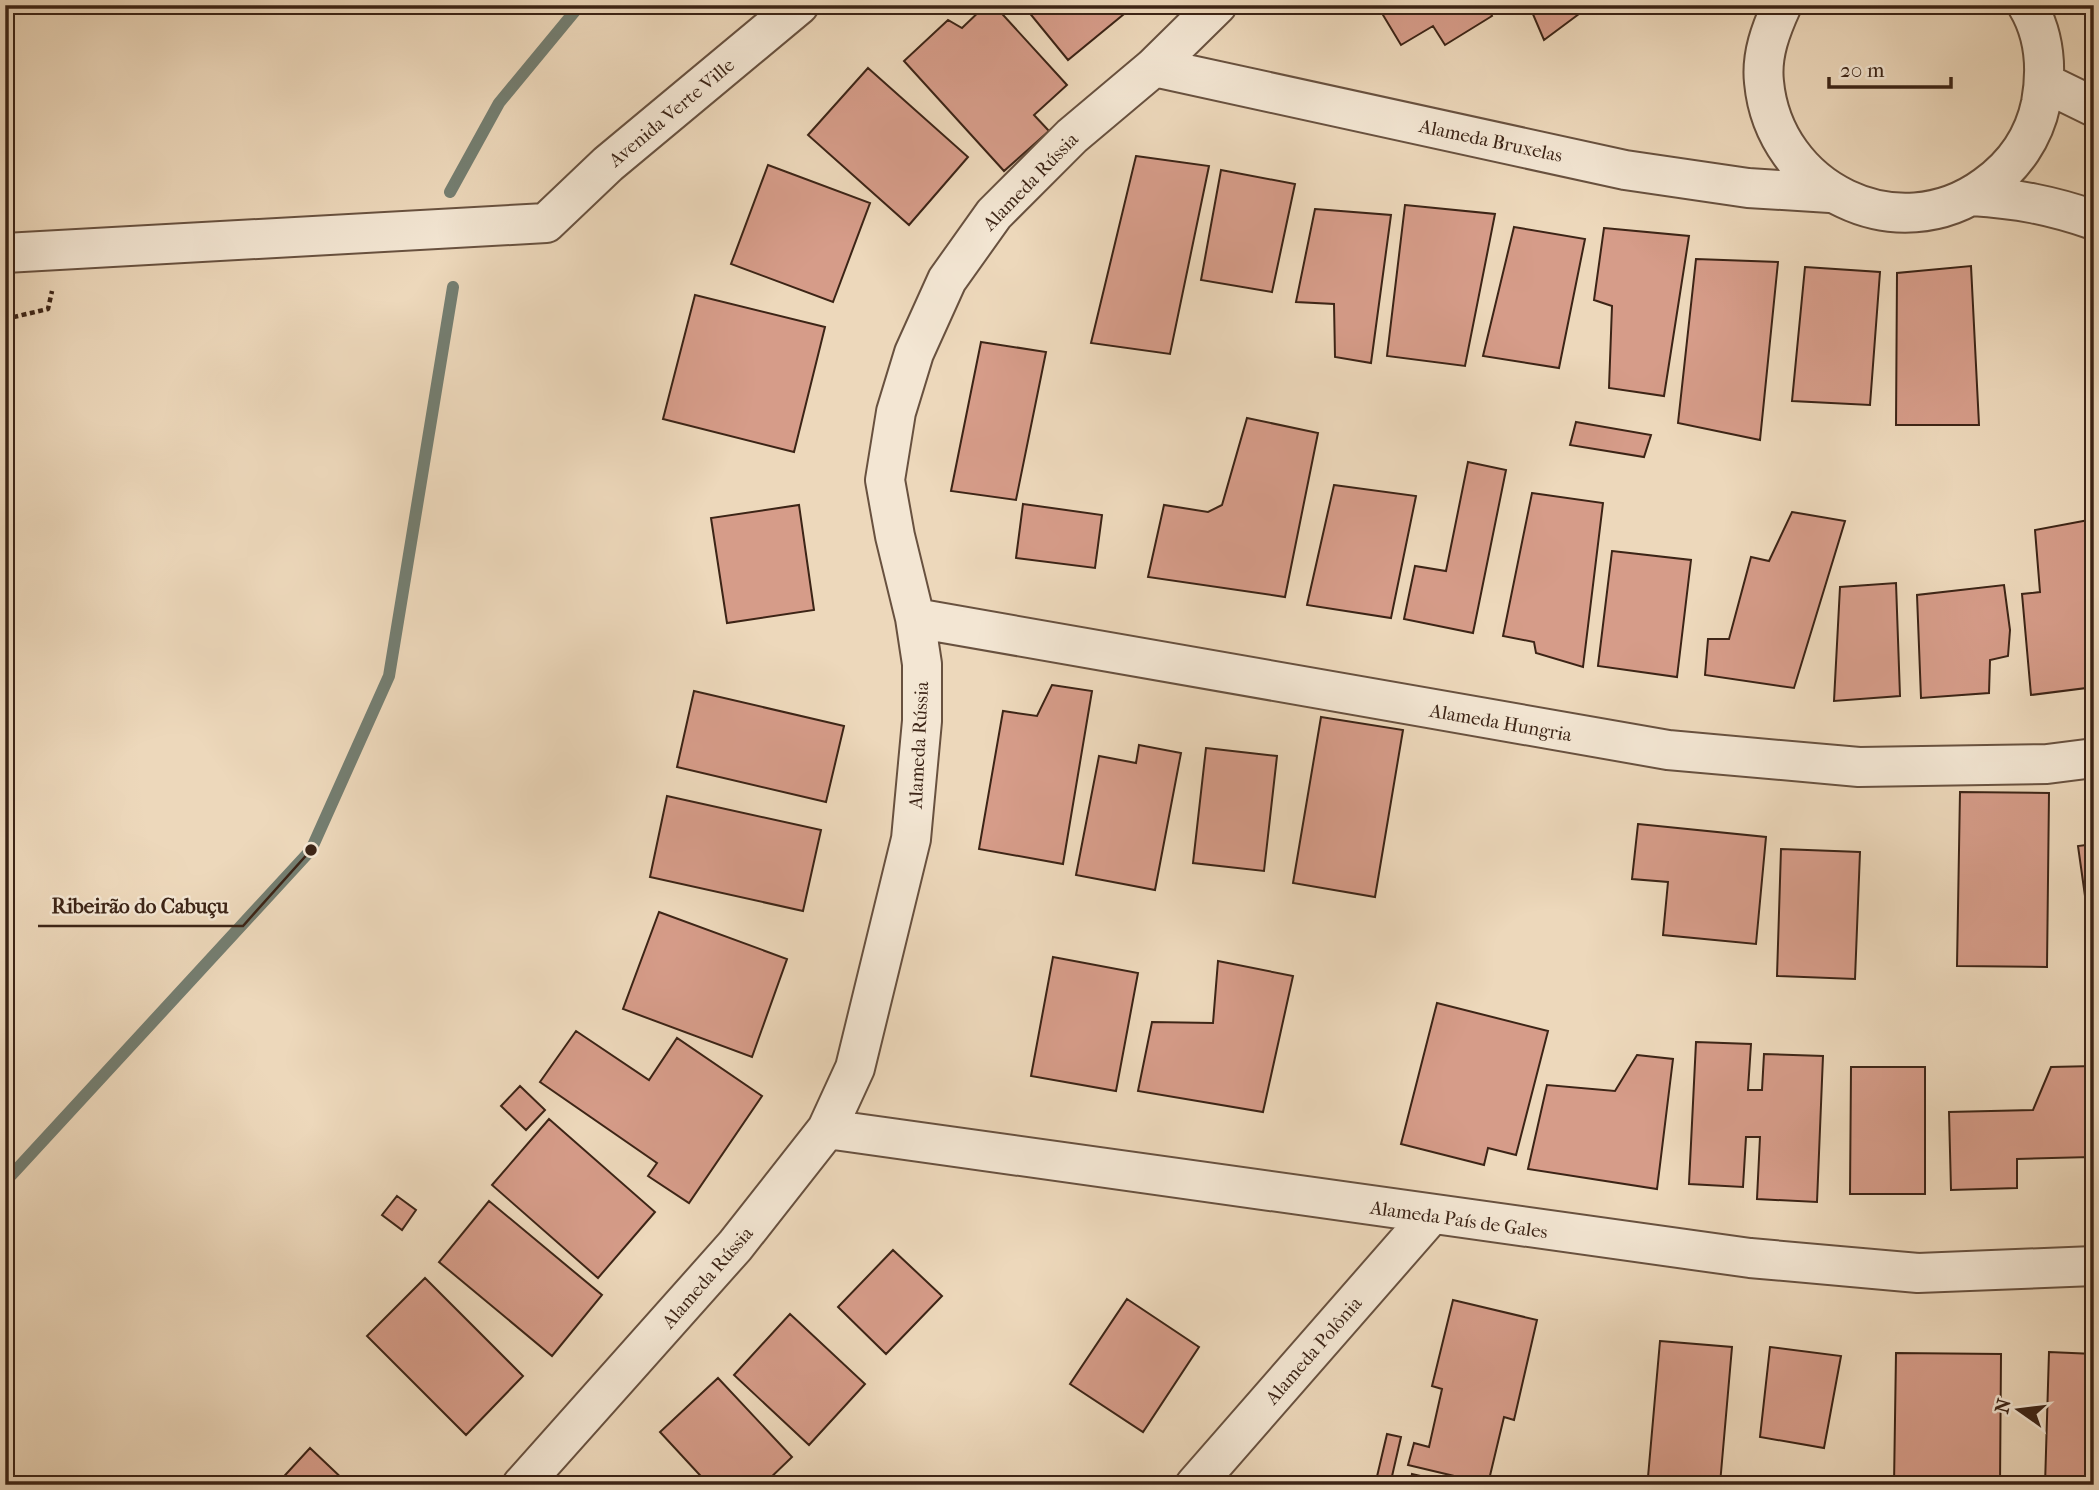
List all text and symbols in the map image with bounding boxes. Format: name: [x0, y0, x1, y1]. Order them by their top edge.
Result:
scale bar: [1829, 46, 1952, 90]
street label: Avenida Verte Ville: [604, 54, 739, 172]
text: 20 m: [1840, 58, 1885, 82]
street label: Alameda Bruxelas: [1416, 115, 1564, 167]
street label: Alameda Rússia: [978, 128, 1083, 236]
street label: Alameda Rússia: [905, 681, 933, 810]
street label: Alameda Hungria: [1427, 699, 1574, 746]
callout: Ribeirão do Cabuçu: [38, 884, 243, 926]
text: Ribeirão do Cabuçu: [52, 894, 229, 919]
street label: Alameda País de Gales: [1368, 1196, 1549, 1243]
street label: Alameda Rússia: [657, 1222, 758, 1334]
street label: Alameda Polônia: [1260, 1292, 1367, 1410]
north arrow: [1983, 1374, 2054, 1444]
text: N: [1991, 1396, 2016, 1416]

